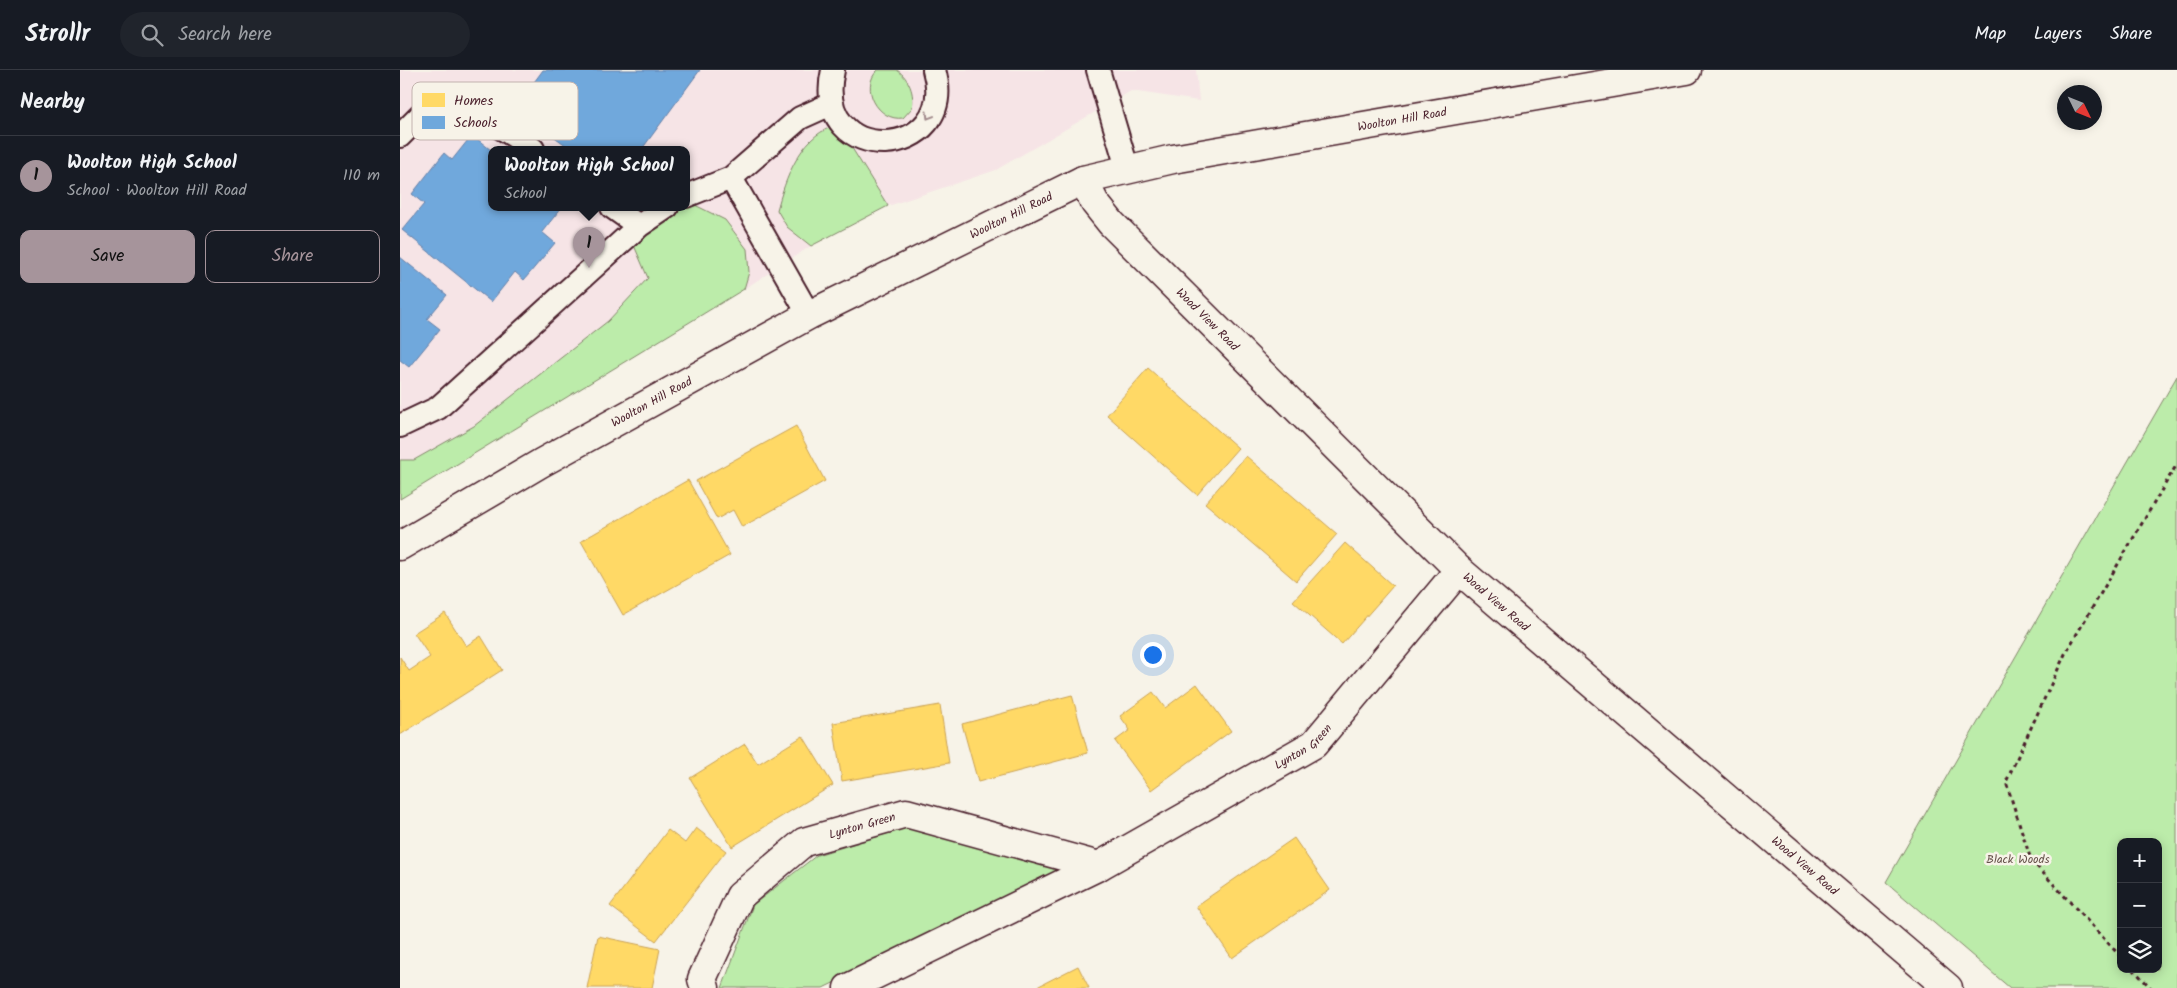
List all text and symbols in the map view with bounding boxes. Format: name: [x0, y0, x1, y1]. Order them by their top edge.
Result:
search box: [120, 12, 470, 57]
text: Strollr: [25, 15, 90, 54]
text: Search here: [178, 20, 272, 50]
text: Map: [1975, 20, 2006, 49]
text: Layers: [2034, 20, 2082, 49]
text: Share: [2110, 20, 2152, 49]
icon: search: [138, 21, 166, 49]
legend: [412, 82, 578, 140]
north arrow: [2057, 85, 2102, 130]
text: Nearby: [20, 86, 85, 119]
text: Homes: [454, 90, 493, 112]
street label: Woolton Hill Road: [1356, 103, 1449, 137]
one-way arrow: [926, 111, 936, 120]
text: Schools: [454, 112, 497, 134]
popup: [488, 146, 690, 211]
text: Woolton High School: [67, 148, 237, 178]
text: Woolton High School: [504, 151, 674, 181]
text: 1: [34, 163, 38, 188]
text: 110 m: [343, 163, 380, 188]
text: School · Woolton Hill Road: [67, 178, 246, 203]
text: School: [504, 181, 547, 206]
street label: Woolton Hill Road: [967, 187, 1057, 244]
pin: 1: [573, 227, 605, 268]
button: Save: [20, 230, 195, 283]
button: Share: [205, 230, 380, 283]
street label: Wood View Road: [1171, 284, 1244, 356]
street label: Woolton Hill Road: [608, 372, 697, 432]
street label: Wood View Road: [1458, 568, 1534, 637]
your location: [1140, 642, 1166, 668]
street label: Lynton Green: [1271, 720, 1337, 775]
street label: Lynton Green: [827, 807, 898, 844]
street label: Wood View Road: [1767, 832, 1843, 901]
map controls: [2117, 838, 2162, 973]
button: +: [2117, 838, 2162, 883]
park label: Black Woods: [1986, 850, 2050, 869]
button: −: [2117, 883, 2162, 928]
button: layers: [2117, 928, 2162, 973]

